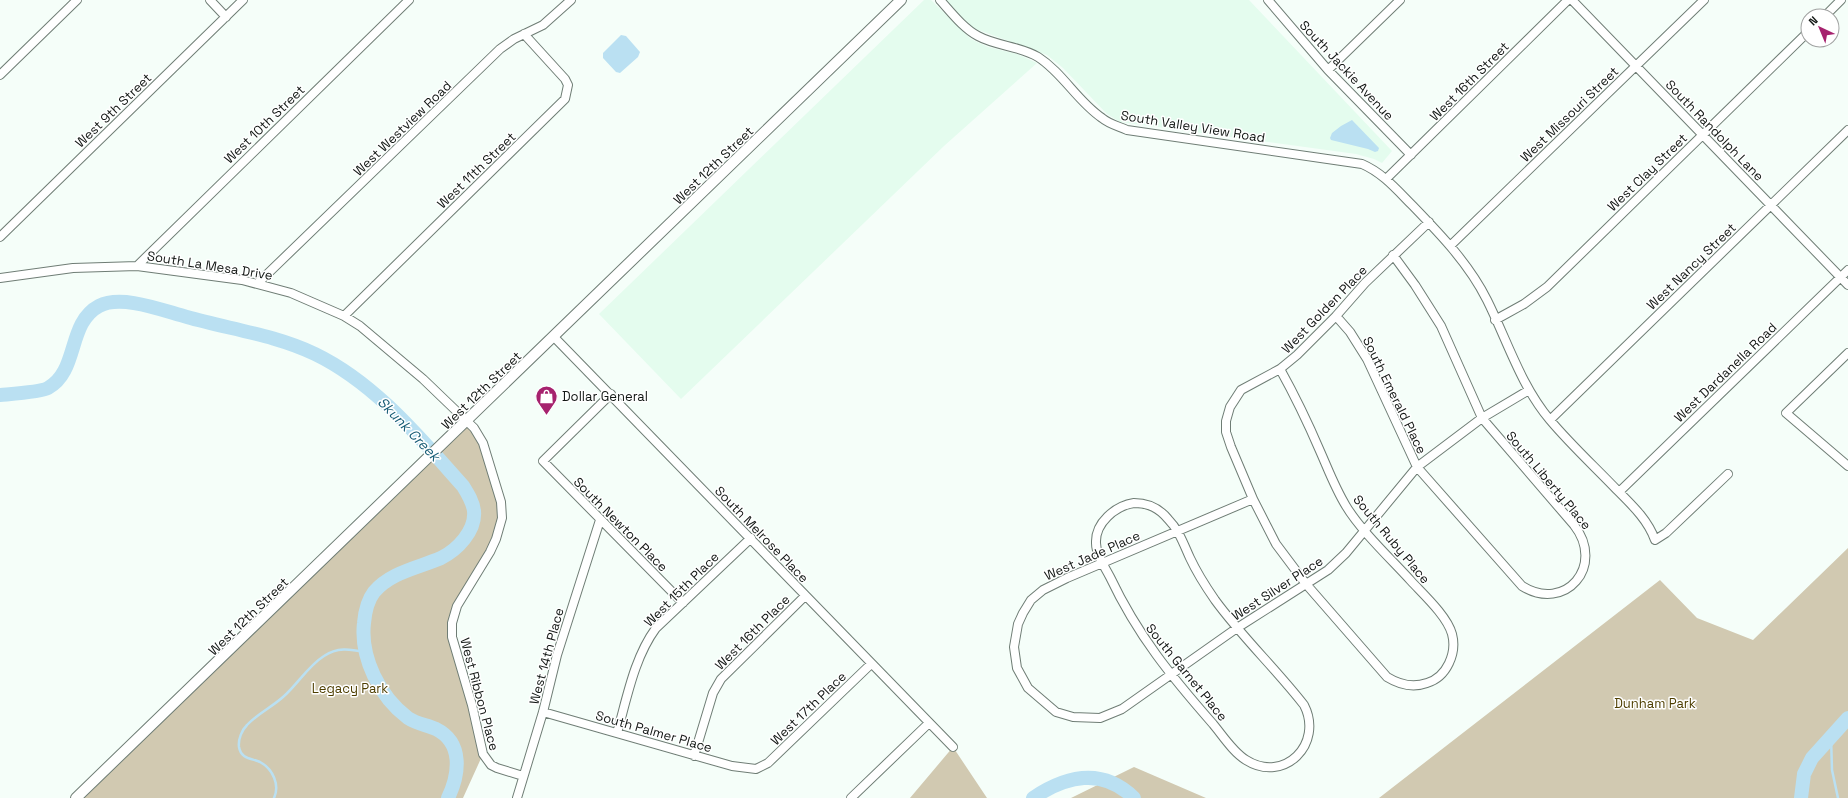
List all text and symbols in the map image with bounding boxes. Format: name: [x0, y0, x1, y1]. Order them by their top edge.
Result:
north arrow: [1800, 8, 1840, 48]
text: N: [1806, 13, 1821, 28]
street label: South Jackie Avenue: [1296, 17, 1397, 124]
street label: West 16th Street: [1426, 38, 1513, 125]
street label: West Missouri Street: [1517, 63, 1622, 166]
street label: West 9th Street: [72, 70, 155, 151]
street label: South Randolph Lane: [1662, 76, 1767, 185]
street label: West Westview Road: [350, 77, 455, 180]
street label: West 10th Street: [220, 82, 308, 167]
street label: South Valley View Road: [1120, 107, 1266, 146]
street label: West 12th Street: [670, 123, 757, 208]
street label: West 11th Street: [433, 129, 519, 212]
street label: West Clay Street: [1604, 130, 1691, 215]
street label: West Nancy Street: [1643, 219, 1740, 313]
street label: South La Mesa Drive: [146, 247, 274, 284]
street label: West Golden Place: [1278, 262, 1371, 357]
street label: West Dardanella Road: [1670, 319, 1780, 426]
street label: South Emerald Place: [1359, 334, 1430, 457]
street label: West 12th Street: [438, 348, 525, 433]
shop icon: Dollar General: [534, 383, 560, 416]
place label: Dollar General: [562, 388, 648, 405]
water label: Skunk Creek: [374, 393, 445, 466]
street label: South Liberty Place: [1502, 428, 1595, 533]
street label: South Newton Place: [570, 474, 671, 575]
street label: South Melrose Place: [711, 483, 812, 586]
street label: South Ruby Place: [1349, 491, 1434, 587]
street label: West Jade Place: [1042, 527, 1143, 584]
street label: West 15th Place: [640, 548, 722, 630]
street label: West Silver Place: [1228, 553, 1326, 624]
street label: West 12th Street: [205, 574, 292, 659]
street label: West 16th Place: [711, 591, 793, 673]
street label: West 14th Place: [525, 606, 568, 706]
street label: South Garnet Place: [1142, 620, 1231, 725]
street label: West Ribbon Place: [456, 636, 503, 752]
street label: West 17th Place: [767, 668, 850, 749]
park label: Legacy Park: [312, 680, 388, 697]
park label: Dunham Park: [1614, 695, 1696, 712]
street label: South Palmer Place: [594, 707, 714, 756]

